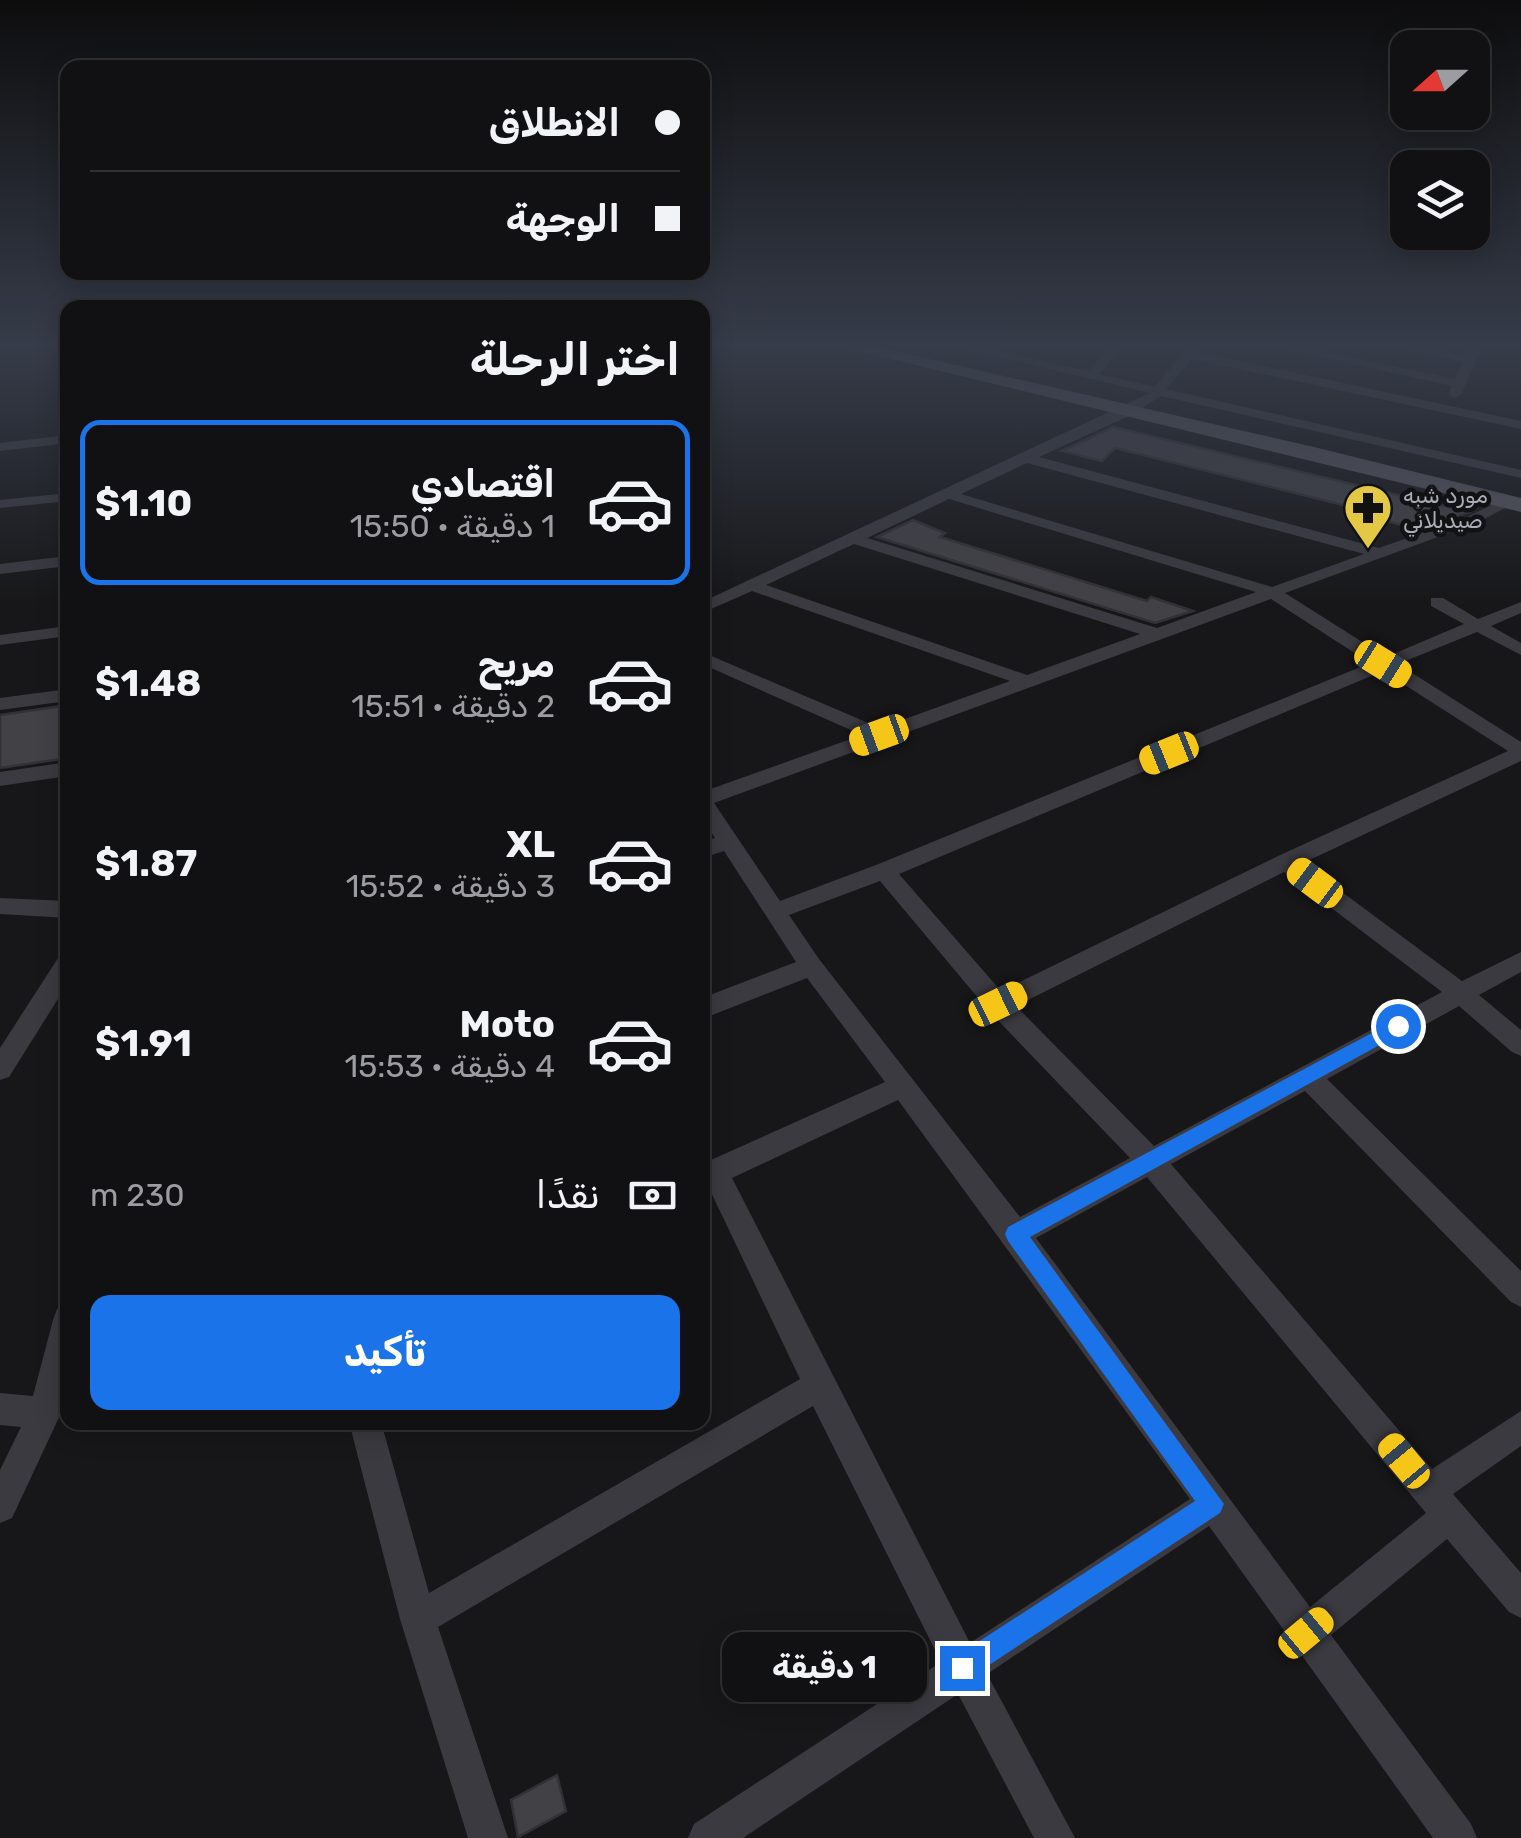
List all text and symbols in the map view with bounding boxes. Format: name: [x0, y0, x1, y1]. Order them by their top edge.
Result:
north arrow: [1390, 30, 1490, 130]
map controls: [1390, 30, 1490, 250]
text: الانطلاق: [489, 100, 620, 146]
button: layers: [1390, 150, 1490, 250]
text: الوجهة: [506, 196, 620, 242]
text: اختر الرحلة: [470, 333, 680, 386]
icon: car: [585, 458, 675, 548]
text: اقتصادي: [411, 461, 555, 507]
text: $1.10: [95, 480, 192, 526]
pharmacy icon: مورد شبه صيديلاني: [1342, 482, 1394, 550]
place label: مورد شبه صيديلاني: [1403, 482, 1488, 537]
text: 1 دقيقة · 15:50: [350, 507, 555, 545]
car: [1350, 635, 1416, 693]
icon: car: [585, 638, 675, 728]
text: مريح: [478, 641, 555, 687]
text: $1.48: [95, 660, 201, 706]
text: 2 دقيقة · 15:51: [351, 687, 555, 725]
car: [846, 711, 912, 759]
car: [1136, 728, 1202, 778]
icon: car: [585, 818, 675, 908]
text: XL: [506, 821, 555, 867]
text: $1.87: [95, 840, 197, 886]
car: [1282, 853, 1348, 913]
text: 3 دقيقة · 15:52: [346, 867, 555, 905]
car: [964, 977, 1032, 1031]
icon: car: [585, 998, 675, 1088]
text: Moto: [459, 1001, 555, 1047]
route start: [1376, 1004, 1421, 1049]
text: $1.91: [95, 1020, 192, 1066]
text: 4 دقيقة · 15:53: [345, 1047, 555, 1085]
icon: cash: [625, 1168, 680, 1223]
text: نقدًا: [536, 1172, 600, 1218]
text: 230 m: [90, 1176, 185, 1214]
button: تأكيد: [90, 1295, 680, 1410]
car: [1373, 1428, 1435, 1494]
car: [1273, 1602, 1339, 1664]
callout: 1 دقيقة: [722, 1633, 927, 1703]
route end: [940, 1646, 985, 1691]
text: 1 دقيقة: [772, 1648, 877, 1686]

